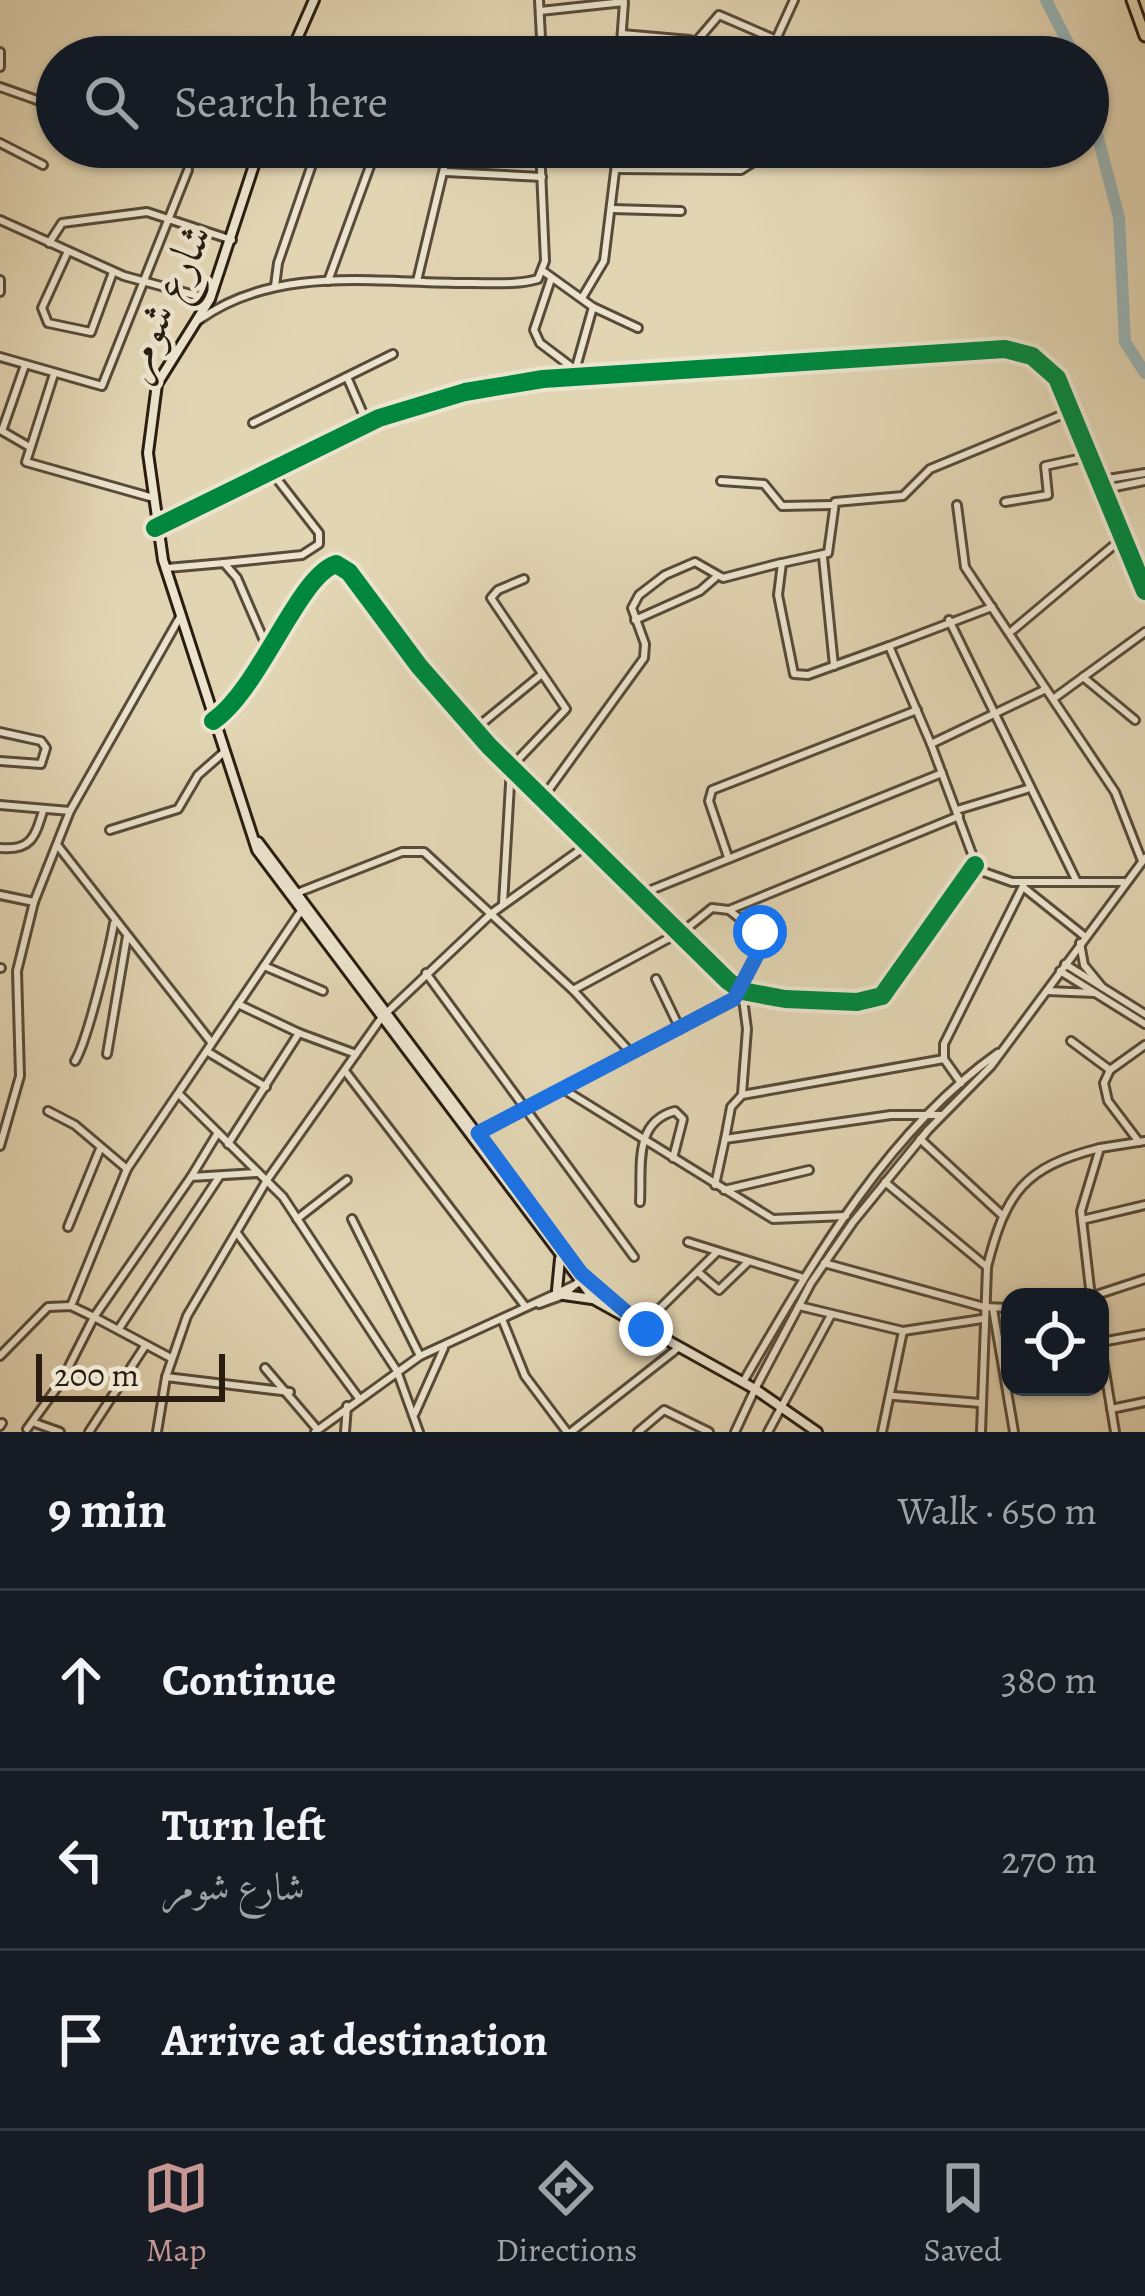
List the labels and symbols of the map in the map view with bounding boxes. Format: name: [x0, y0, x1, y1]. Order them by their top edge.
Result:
street label: شارع شومر: [101, 213, 232, 391]
route start: [733, 905, 787, 959]
route end: [619, 1302, 673, 1356]
scale bar: [36, 1348, 225, 1401]

